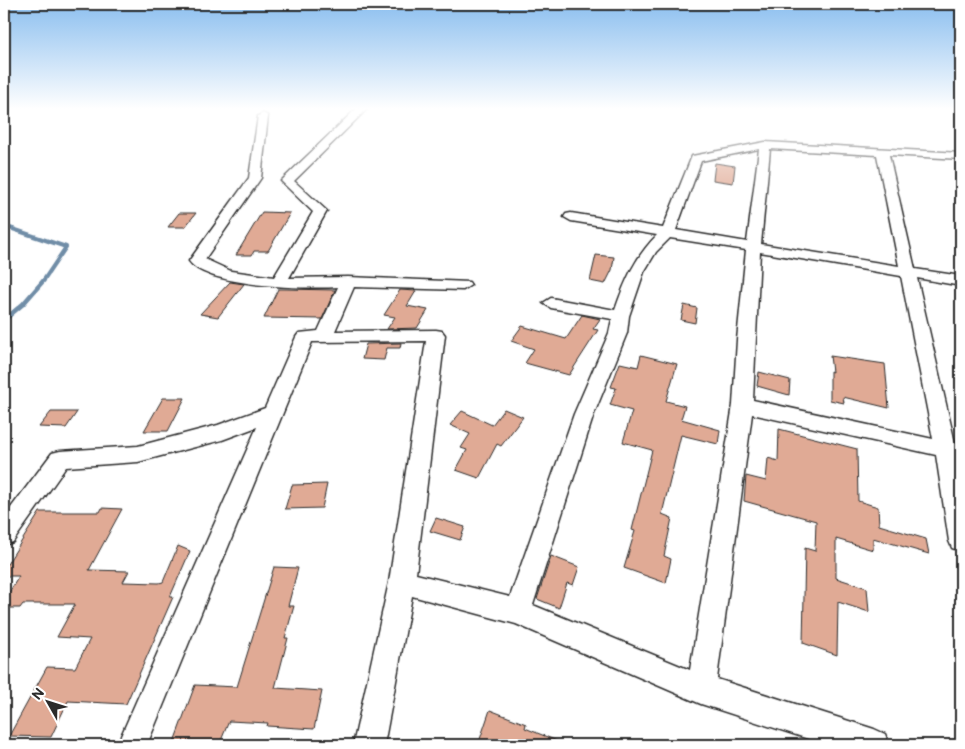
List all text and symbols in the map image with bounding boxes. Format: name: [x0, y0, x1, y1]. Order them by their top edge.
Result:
north arrow: [22, 676, 72, 726]
text: N: [28, 685, 48, 704]

